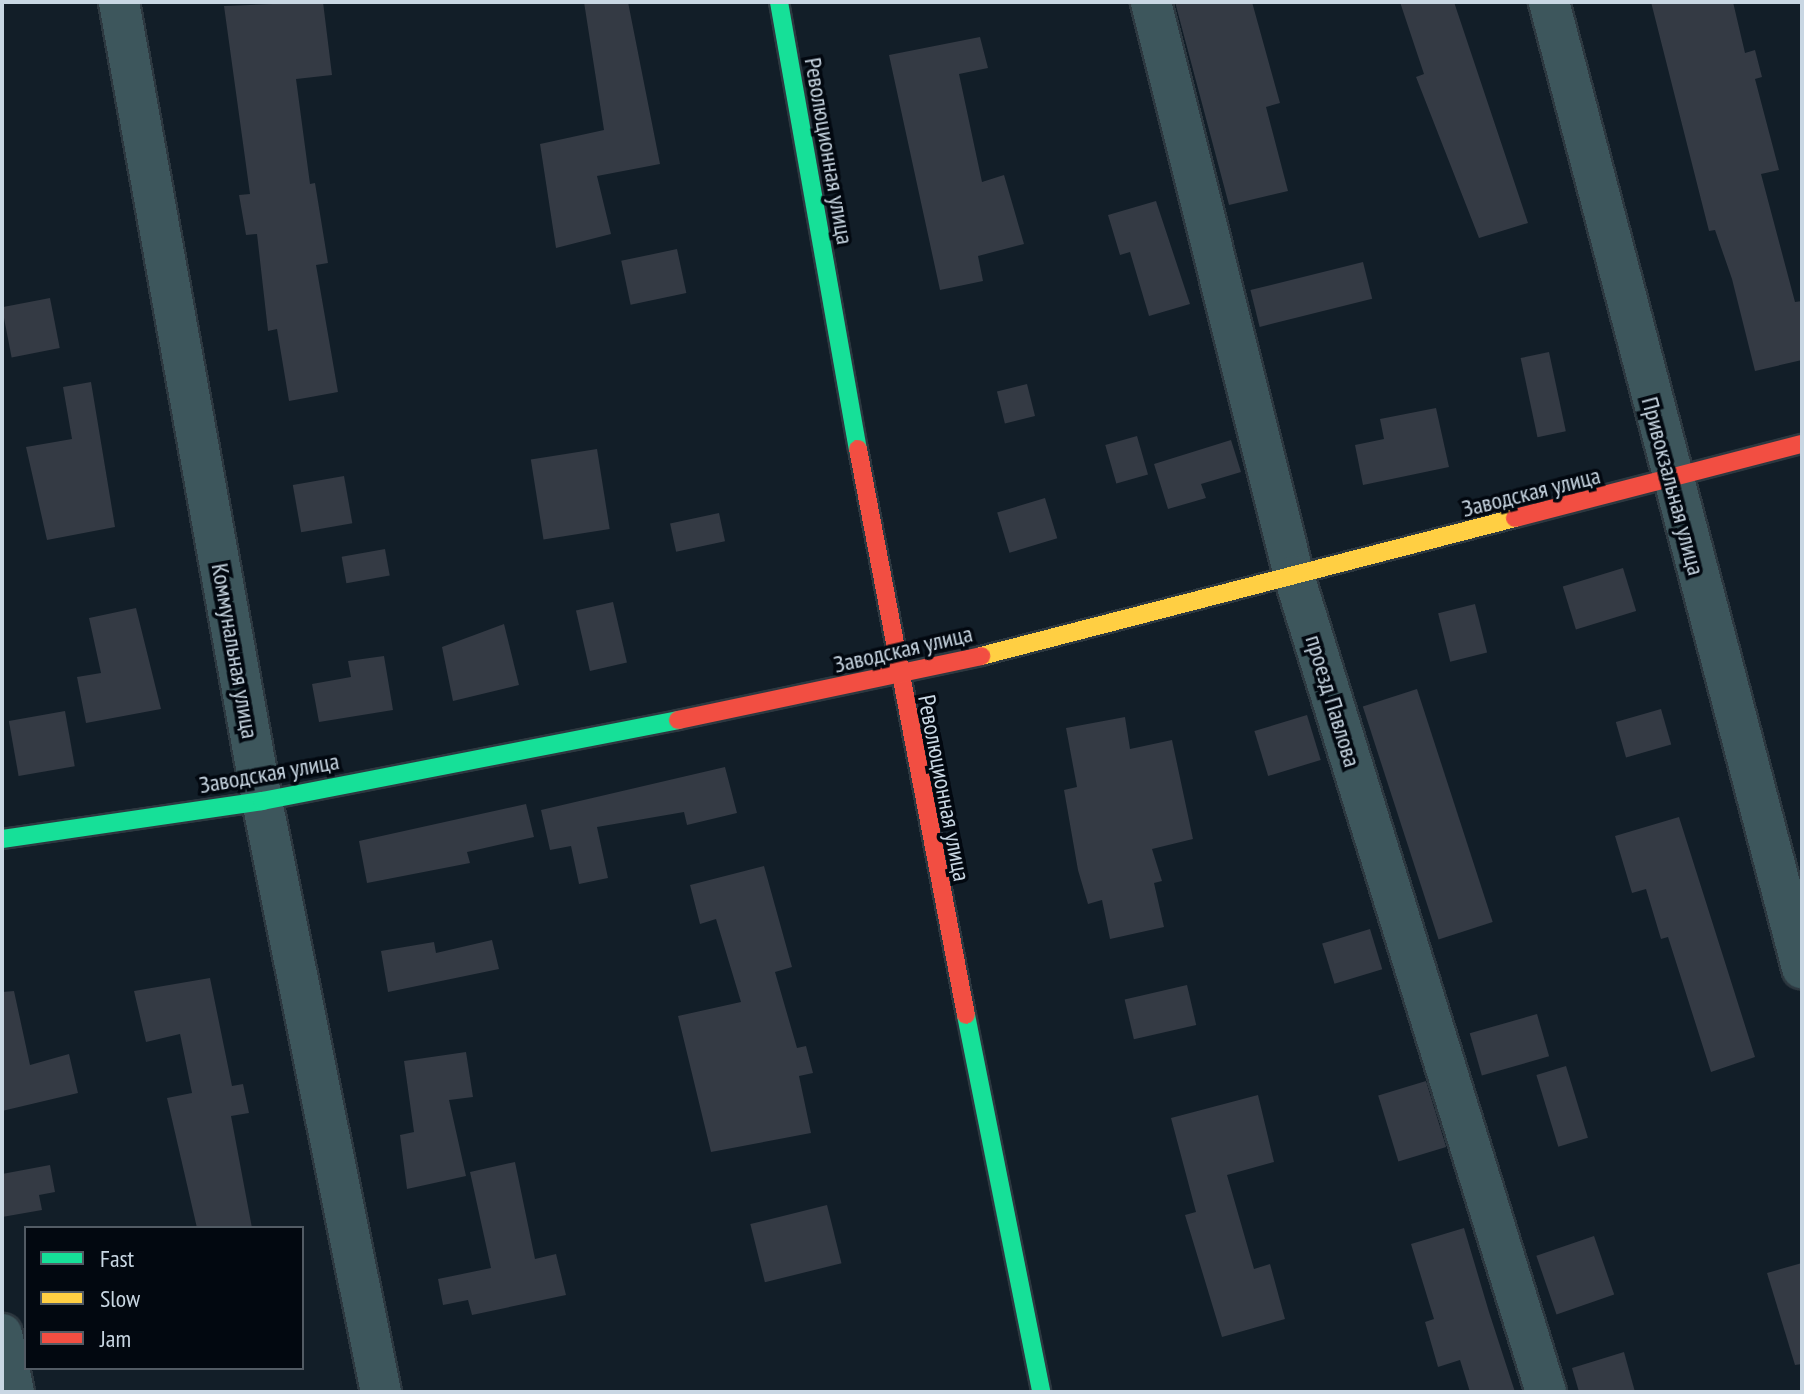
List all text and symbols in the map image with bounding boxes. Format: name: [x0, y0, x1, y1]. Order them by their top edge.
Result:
street label: Революционная улица: [798, 55, 860, 247]
street label: Привокзальная улица: [1635, 394, 1711, 578]
street label: Заводская улица: [1459, 461, 1603, 523]
street label: Коммунальная улица: [205, 561, 265, 741]
street label: Заводская улица: [831, 619, 975, 679]
street label: проезд Павлова: [1299, 632, 1367, 770]
street label: Революционная улица: [912, 692, 976, 884]
street label: Заводская улица: [197, 747, 341, 799]
legend: [24, 1226, 304, 1370]
text: Fast: [100, 1243, 134, 1274]
text: Slow: [100, 1283, 140, 1314]
text: Jam: [100, 1323, 131, 1354]

